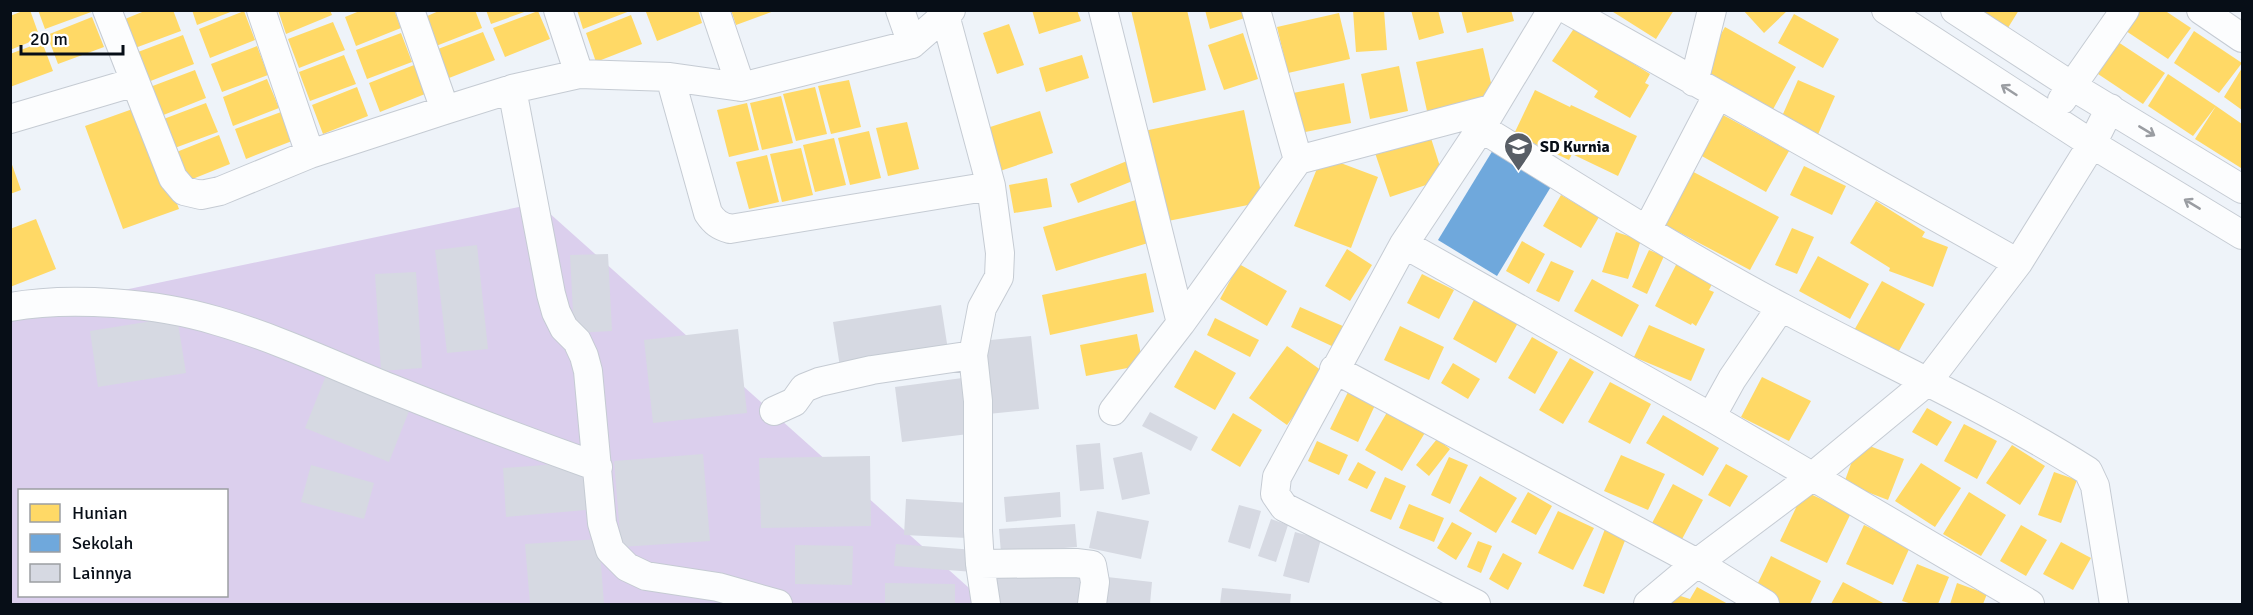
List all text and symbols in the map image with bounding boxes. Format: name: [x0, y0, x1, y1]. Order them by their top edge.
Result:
scale bar: [21, 18, 123, 56]
text: 20 m: [30, 28, 68, 50]
one-way arrow: [2001, 84, 2018, 96]
one-way arrow: [2138, 125, 2155, 137]
school or university icon: SD Kurnia: [1503, 130, 1535, 172]
place label: SD Kurnia: [1540, 137, 1610, 157]
one-way arrow: [2184, 198, 2201, 210]
legend: [18, 489, 228, 597]
text: Hunian: [72, 502, 128, 524]
text: Sekolah: [72, 532, 133, 554]
text: Lainnya: [72, 562, 132, 584]

